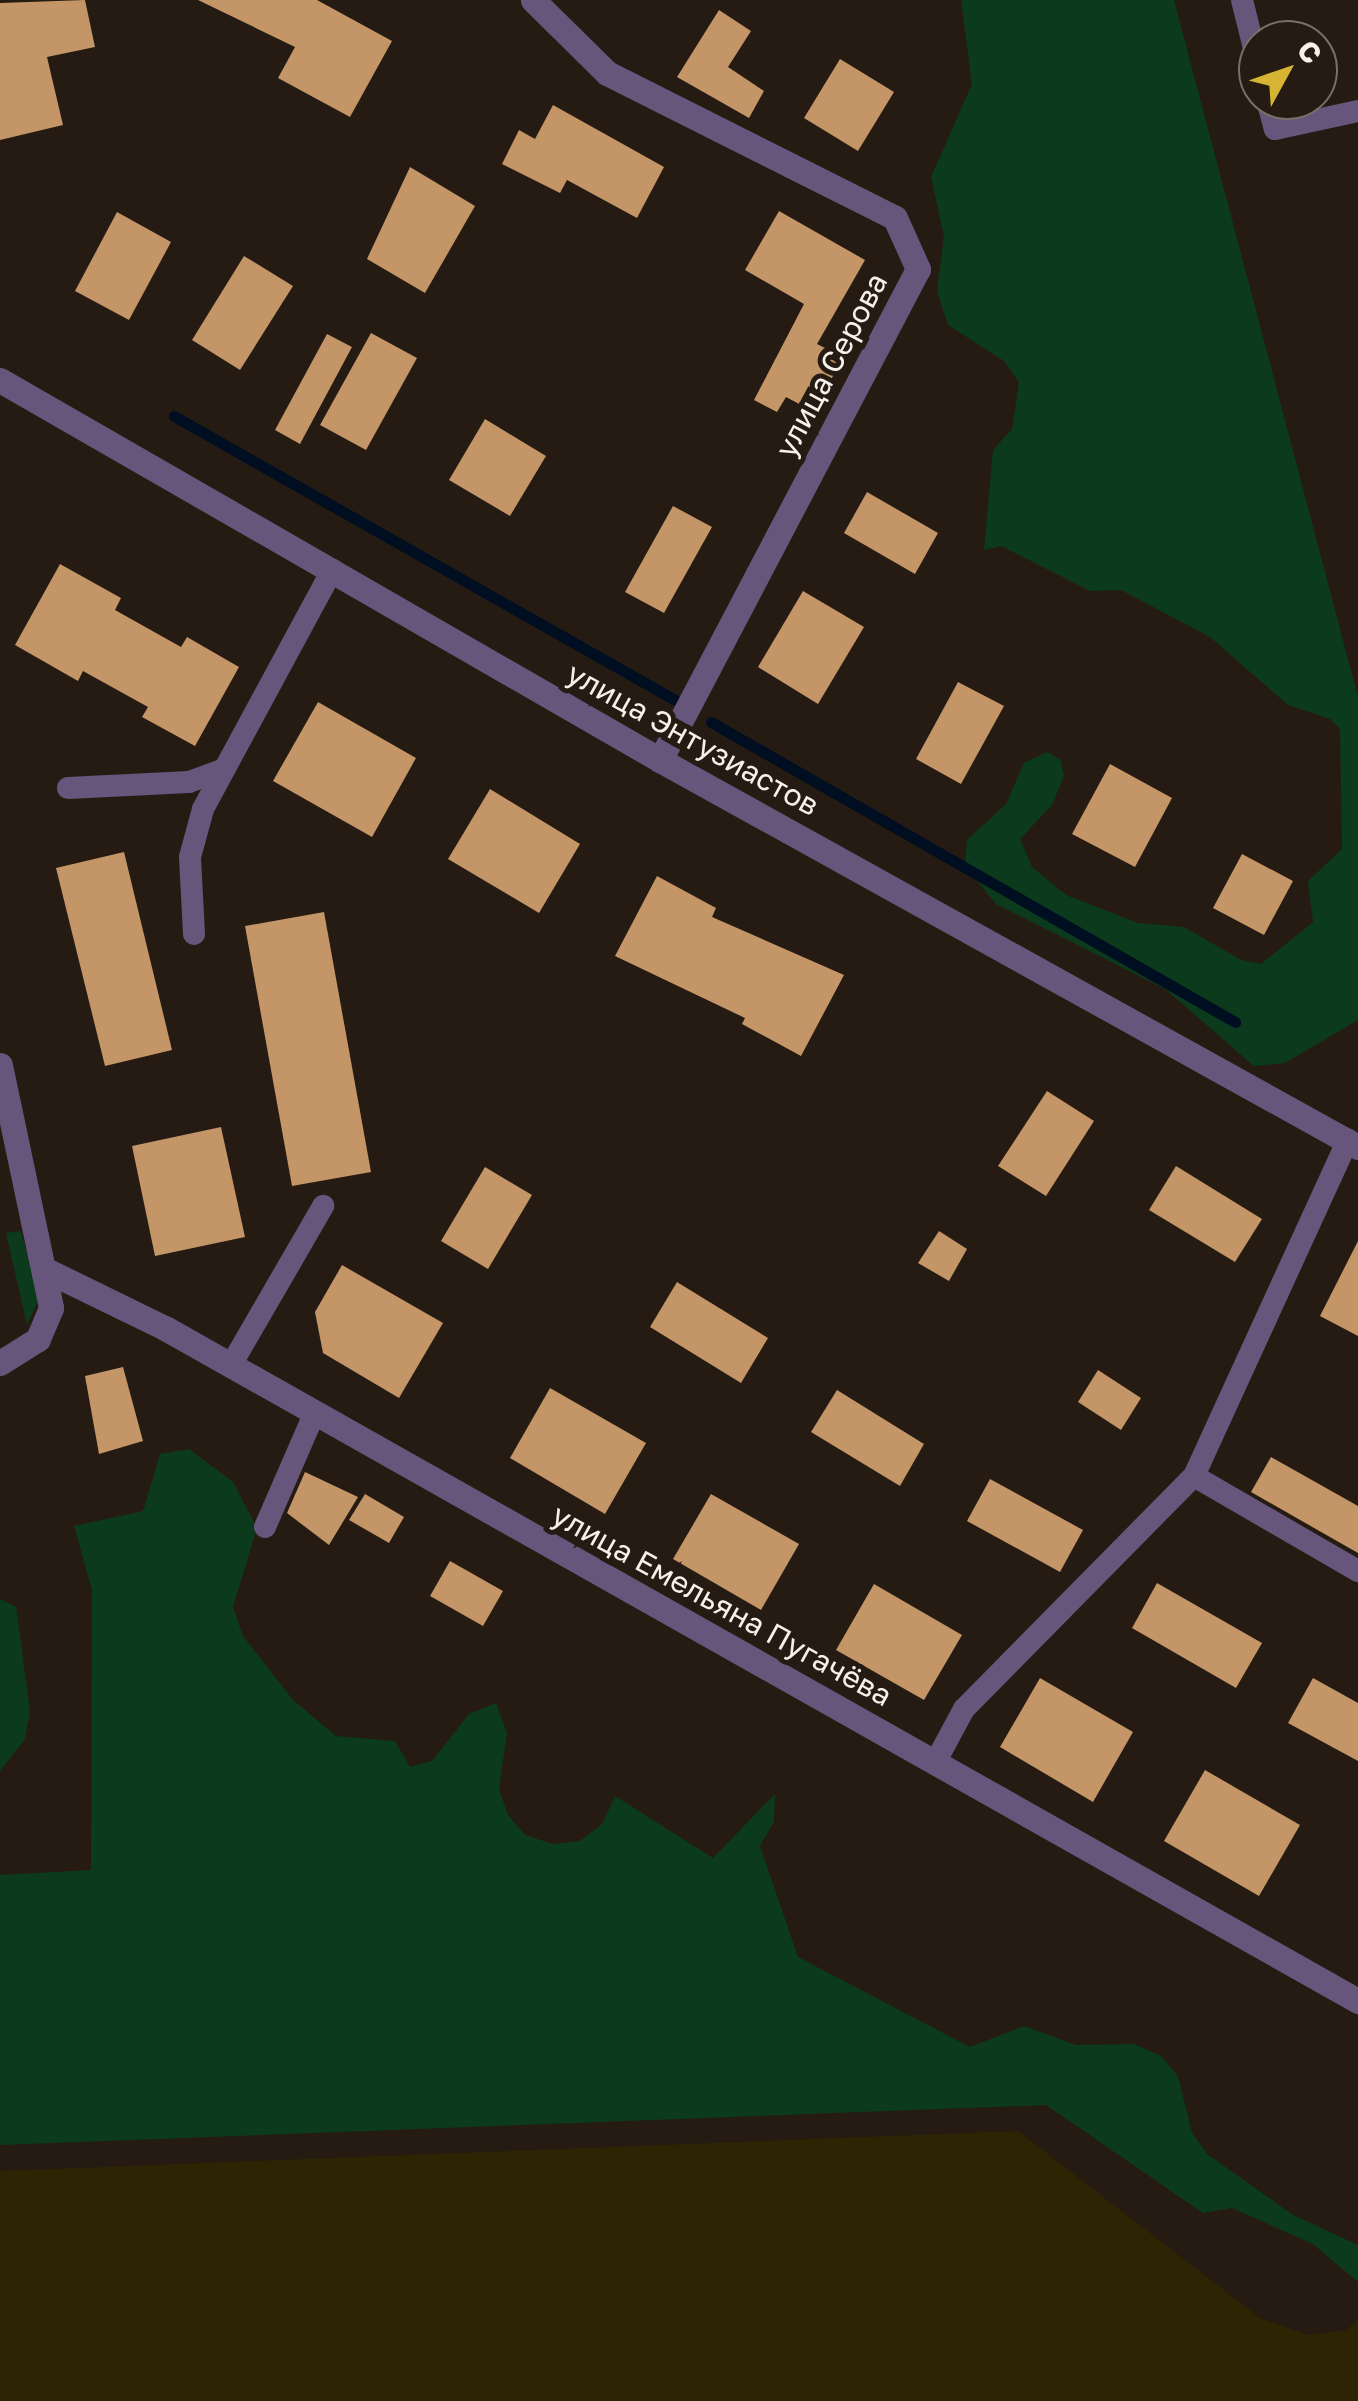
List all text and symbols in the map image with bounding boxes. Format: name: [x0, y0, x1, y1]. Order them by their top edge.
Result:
north arrow: [1238, 20, 1338, 120]
text: С: [1291, 33, 1329, 70]
street label: улица Серова: [767, 267, 895, 463]
street label: улица Энтузиастов: [561, 655, 825, 823]
street label: улица Емельяна Пугачёва: [546, 1496, 898, 1714]

